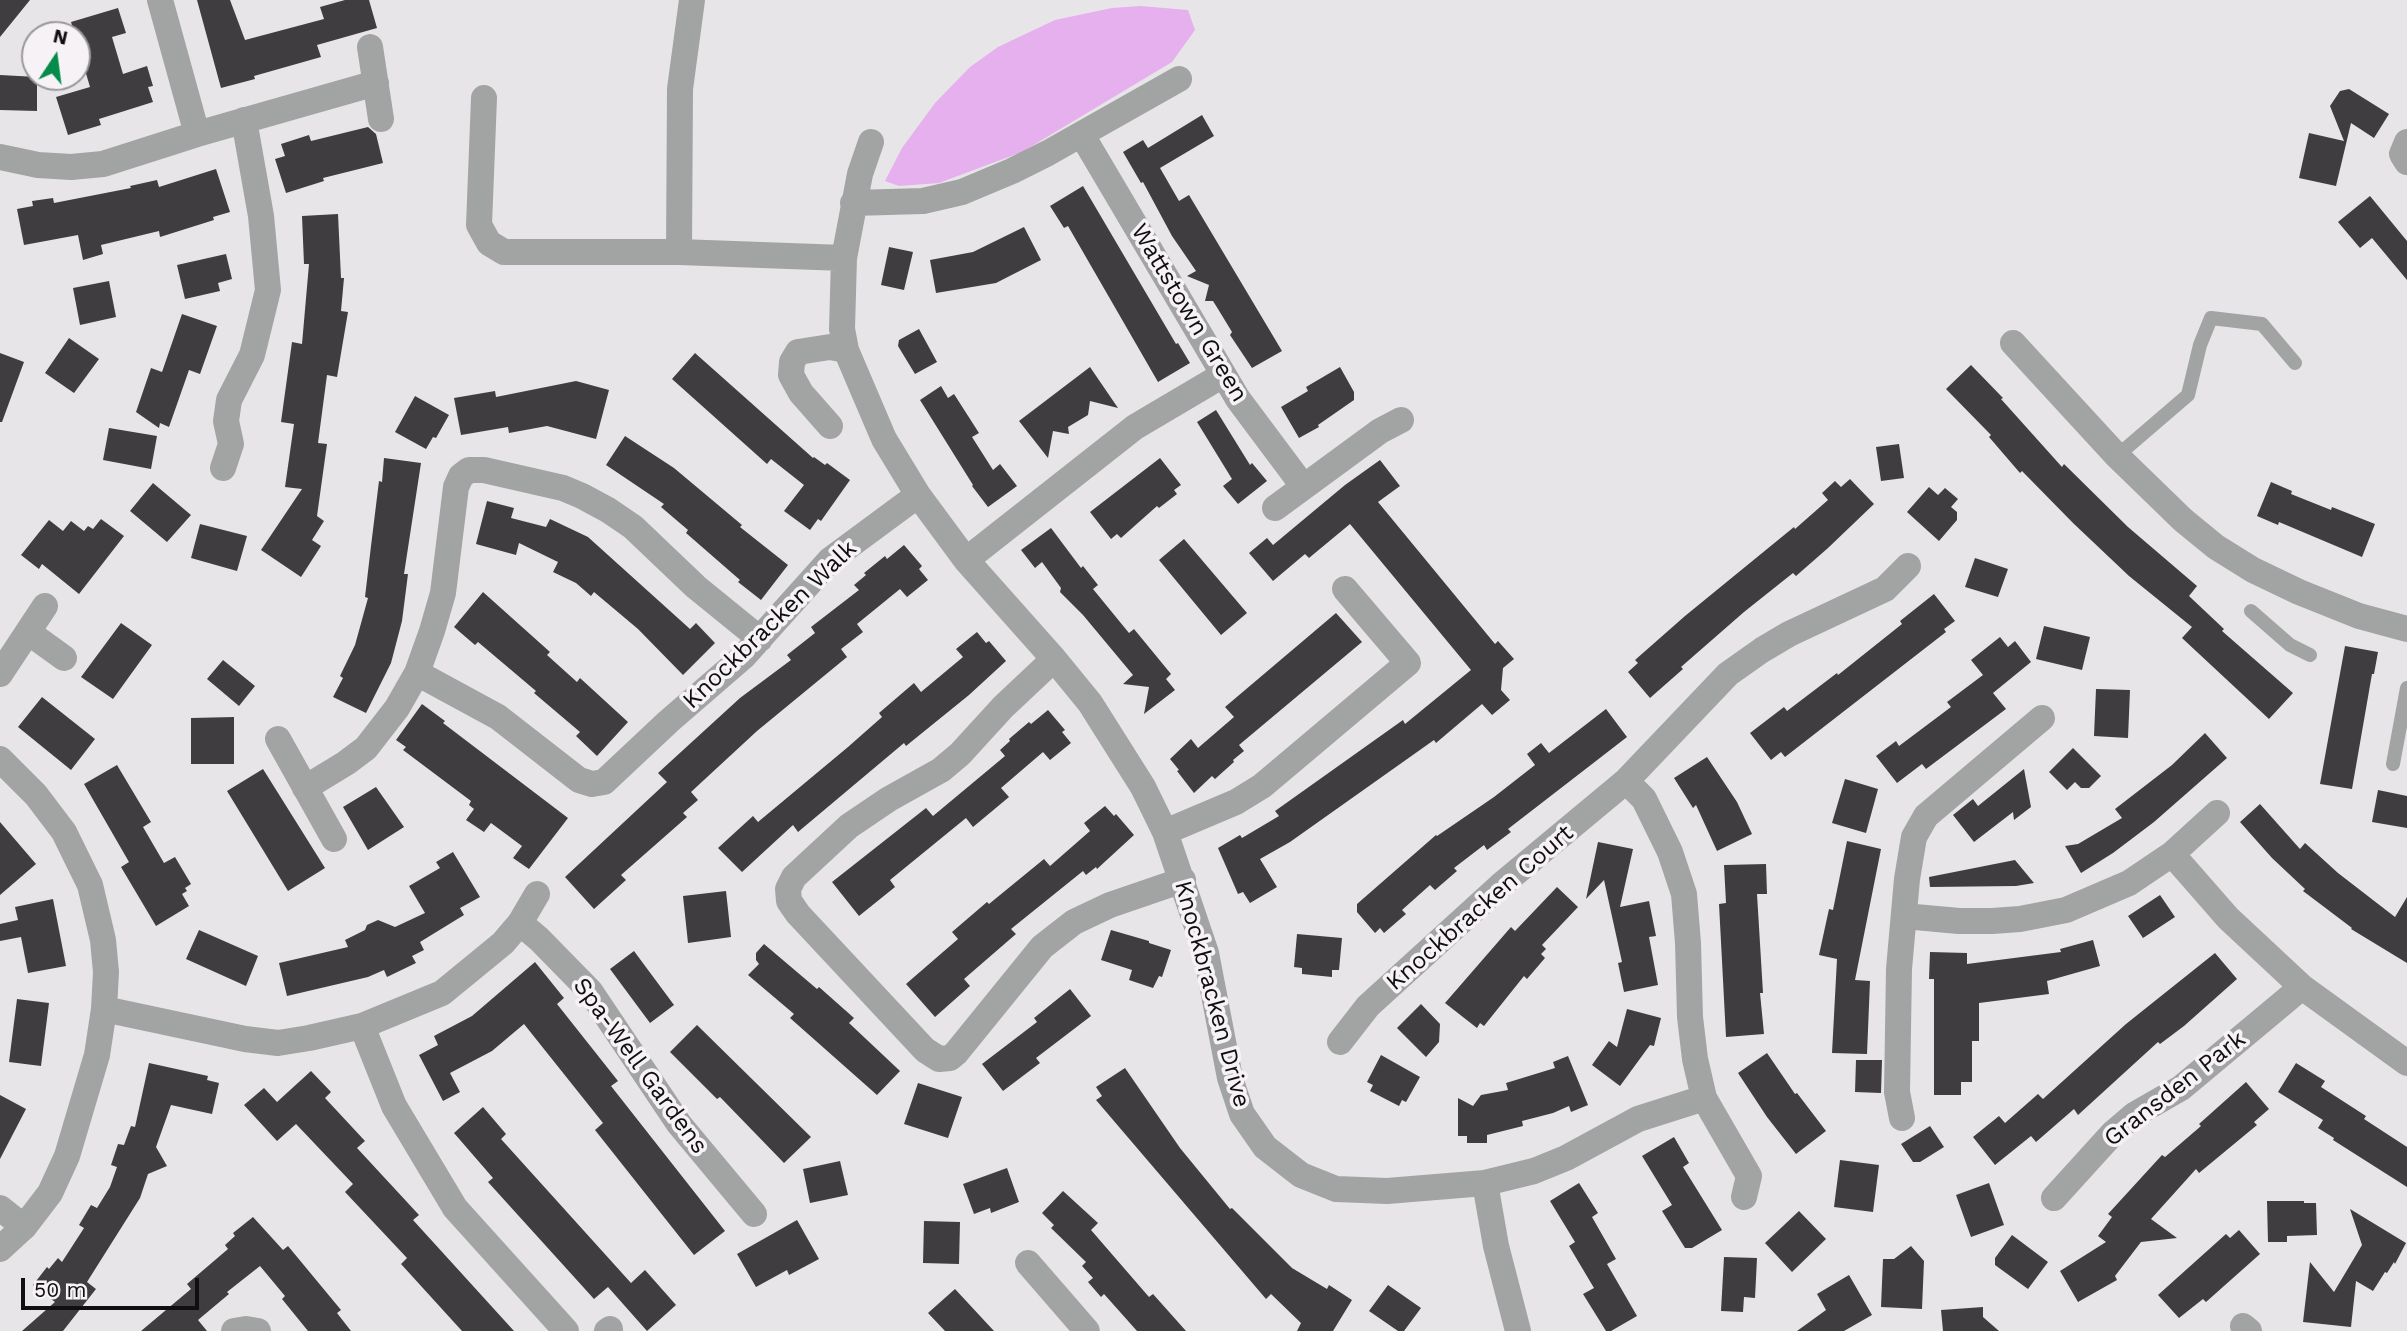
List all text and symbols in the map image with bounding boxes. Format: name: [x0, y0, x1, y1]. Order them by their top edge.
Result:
north arrow: [21, 21, 91, 91]
text: N: [51, 24, 70, 50]
street label: Wattstown Green: [1124, 219, 1254, 407]
street label: Knockbracken Walk: [677, 535, 863, 715]
street label: Knockbracken Court: [1381, 819, 1579, 997]
street label: Knockbracken Drive: [1168, 878, 1256, 1110]
street label: Spa-Well Gardens: [566, 972, 714, 1160]
street label: Gransden Park: [2099, 1025, 2251, 1153]
scale bar: [24, 1264, 203, 1308]
text: 50 m: [34, 1277, 86, 1302]

